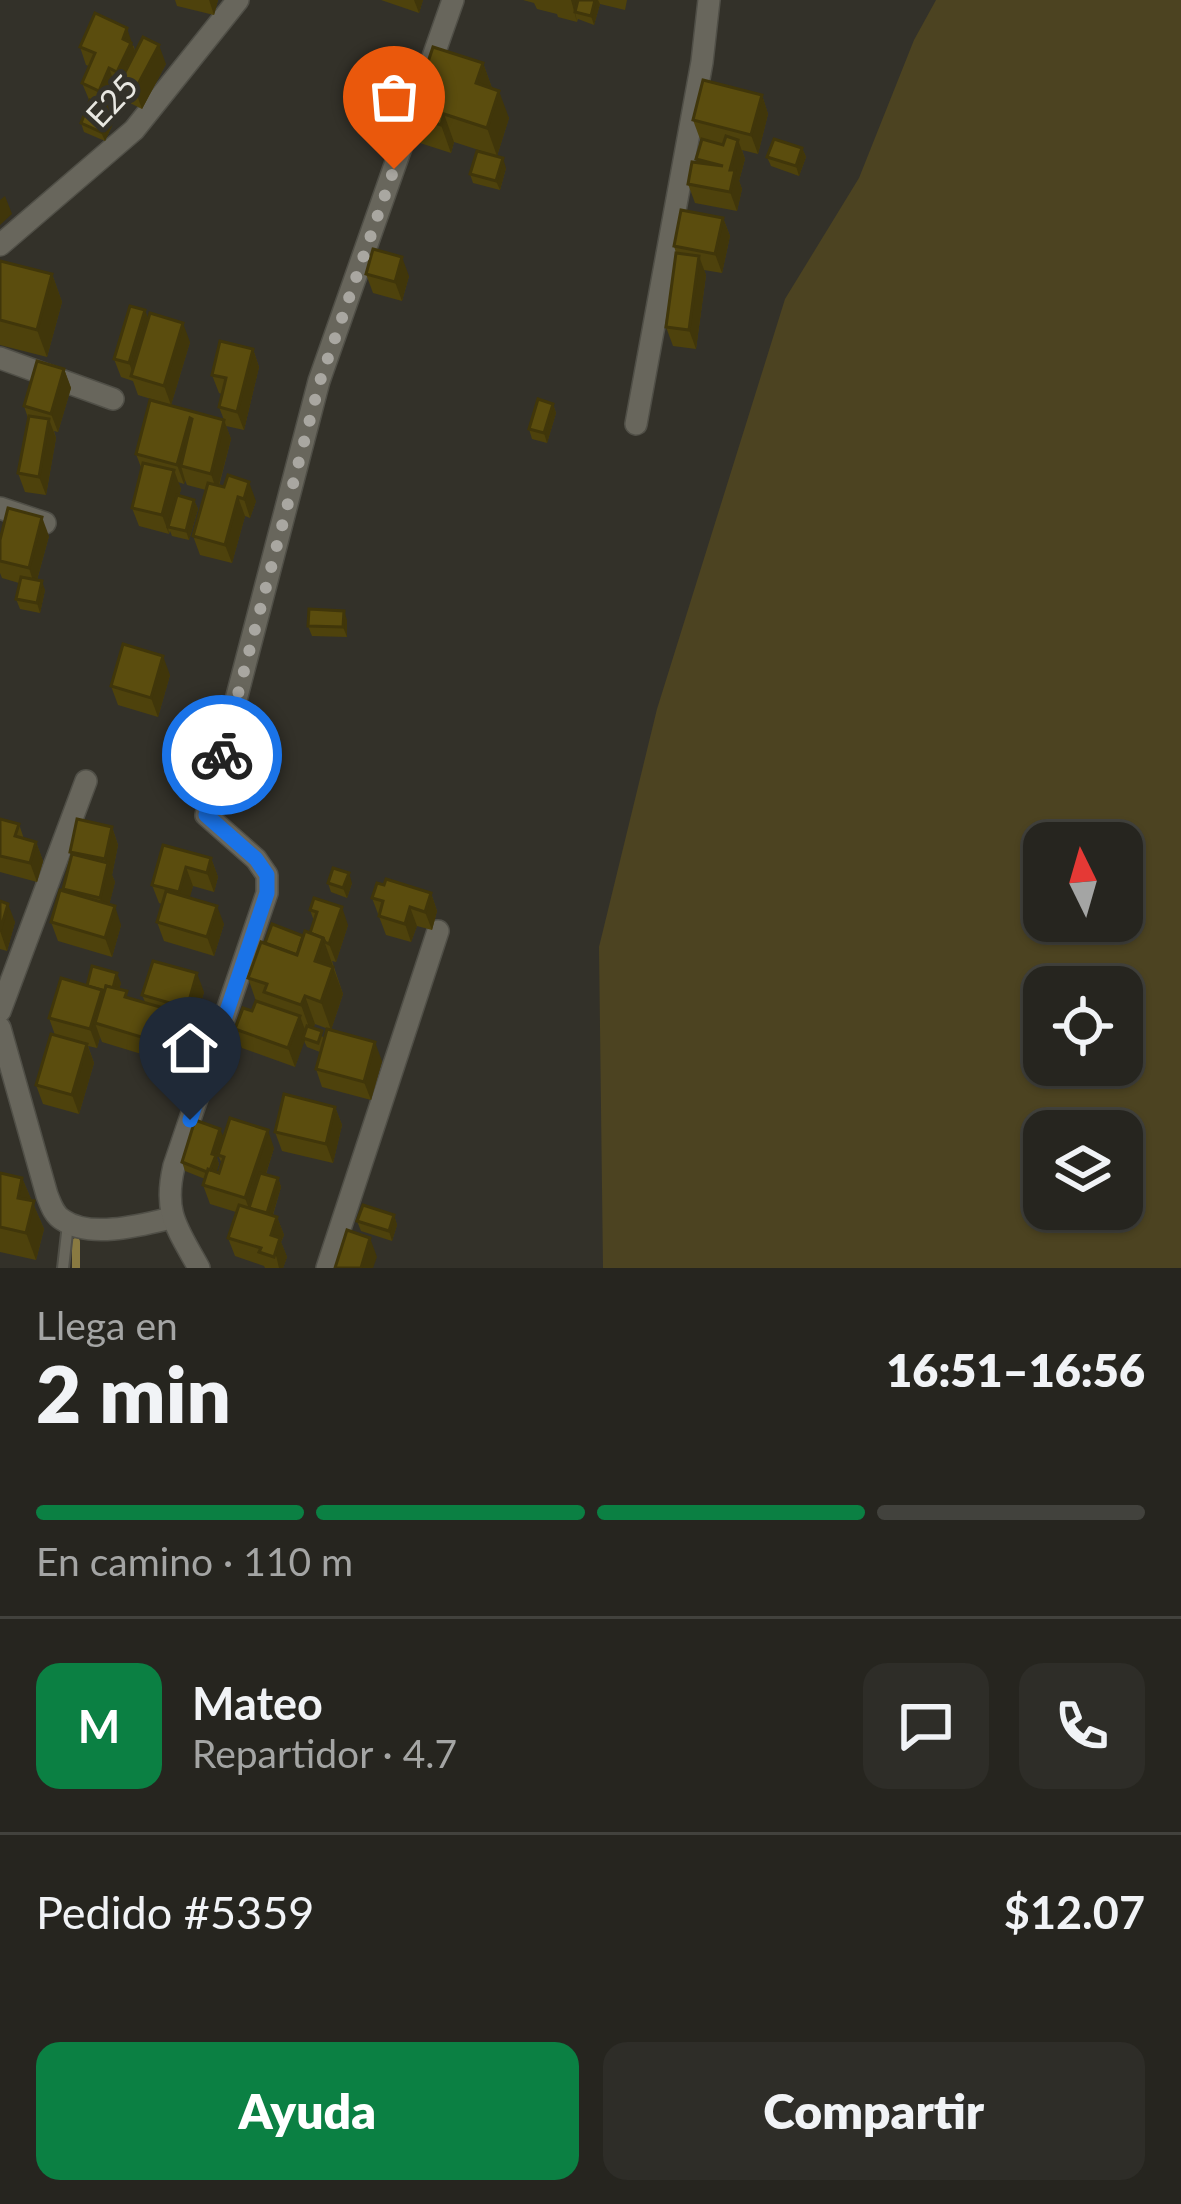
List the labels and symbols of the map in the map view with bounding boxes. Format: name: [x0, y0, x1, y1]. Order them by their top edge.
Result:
pin: [343, 46, 445, 169]
street label: E25: [77, 65, 145, 135]
courier: [162, 695, 282, 815]
north arrow: [1023, 822, 1143, 942]
pin: [139, 997, 241, 1120]

